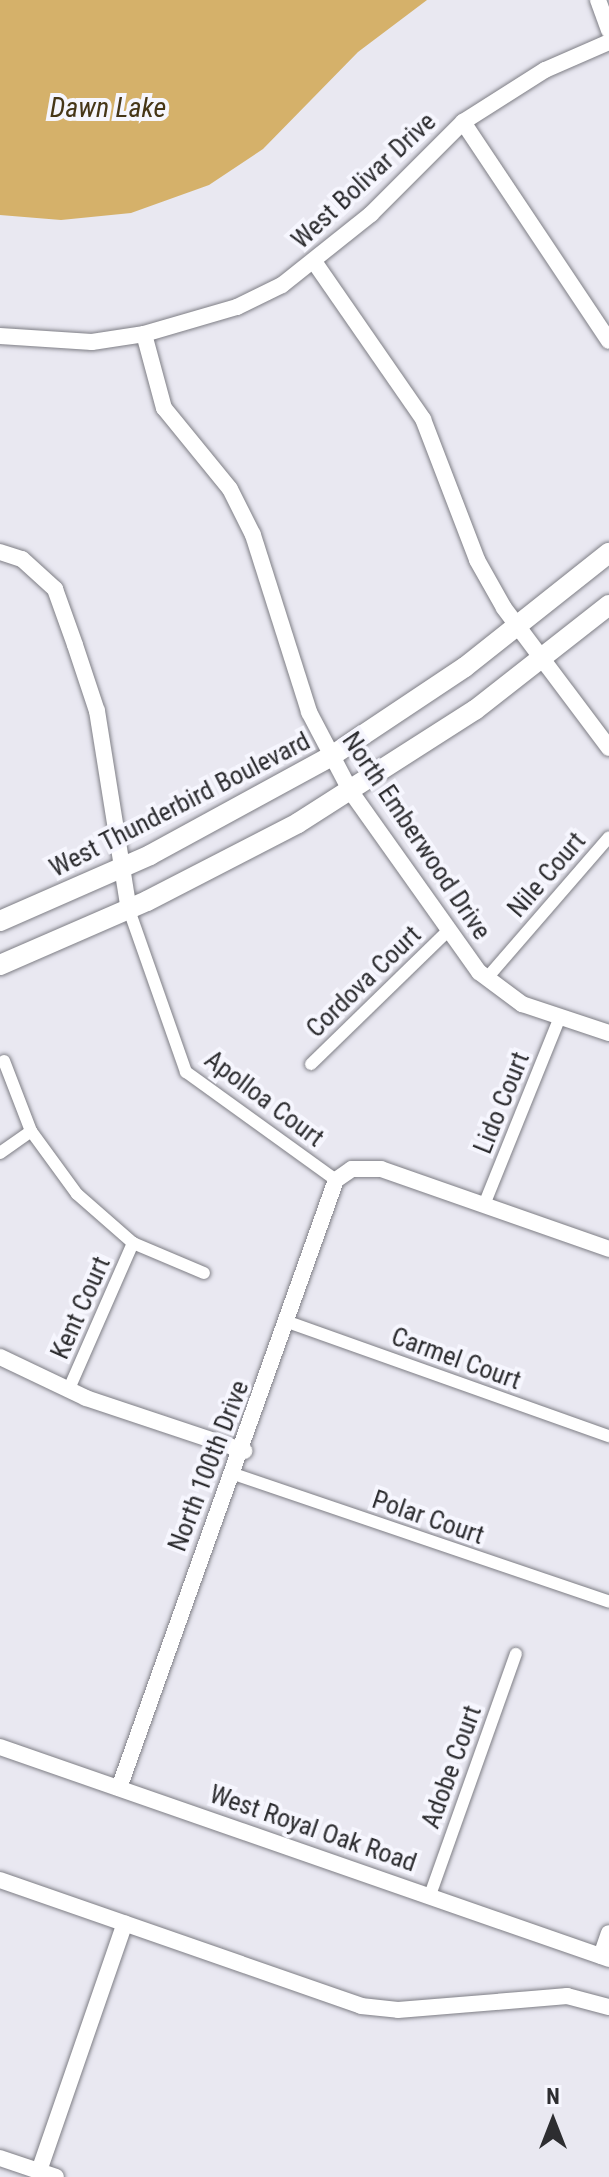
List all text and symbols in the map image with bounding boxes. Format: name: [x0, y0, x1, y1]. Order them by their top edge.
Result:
water label: Dawn Lake: [50, 91, 166, 125]
street label: West Bolivar Drive: [286, 106, 442, 256]
street label: West Thunderbird Boulevard: [44, 726, 316, 884]
street label: North Emberwood Drive: [335, 726, 497, 946]
street label: Nile Court: [502, 826, 592, 924]
street label: Cordova Court: [300, 920, 428, 1044]
street label: Apolloa Court: [198, 1044, 330, 1154]
street label: Lido Court: [468, 1048, 536, 1158]
street label: Kent Court: [45, 1252, 117, 1364]
street label: Carmel Court: [387, 1321, 525, 1397]
street label: North 100th Drive: [162, 1376, 256, 1556]
street label: Polar Court: [368, 1484, 488, 1552]
street label: Adobe Court: [415, 1701, 489, 1833]
street label: West Royal Oak Road: [205, 1779, 421, 1879]
north arrow: [513, 2081, 593, 2161]
text: N: [546, 2084, 560, 2109]

